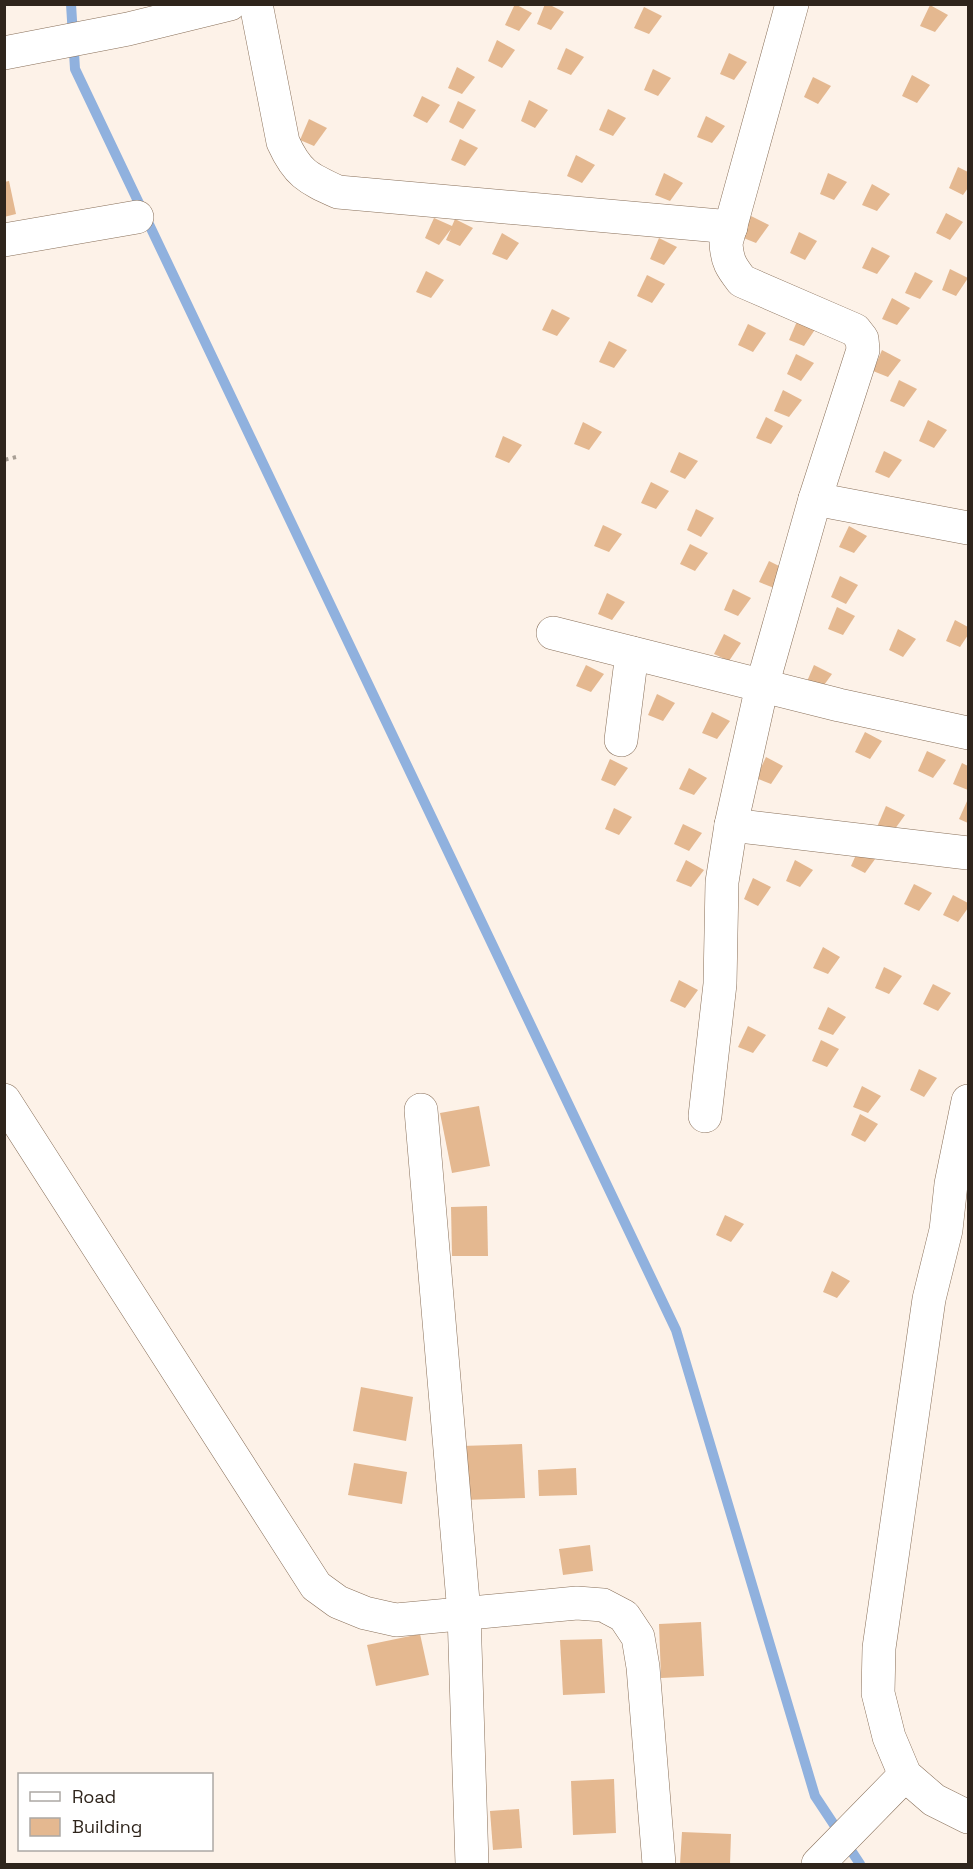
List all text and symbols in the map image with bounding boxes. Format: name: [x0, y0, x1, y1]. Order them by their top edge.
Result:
legend: [18, 1773, 213, 1851]
text: Road: [72, 1785, 116, 1808]
text: Building: [72, 1815, 142, 1838]

